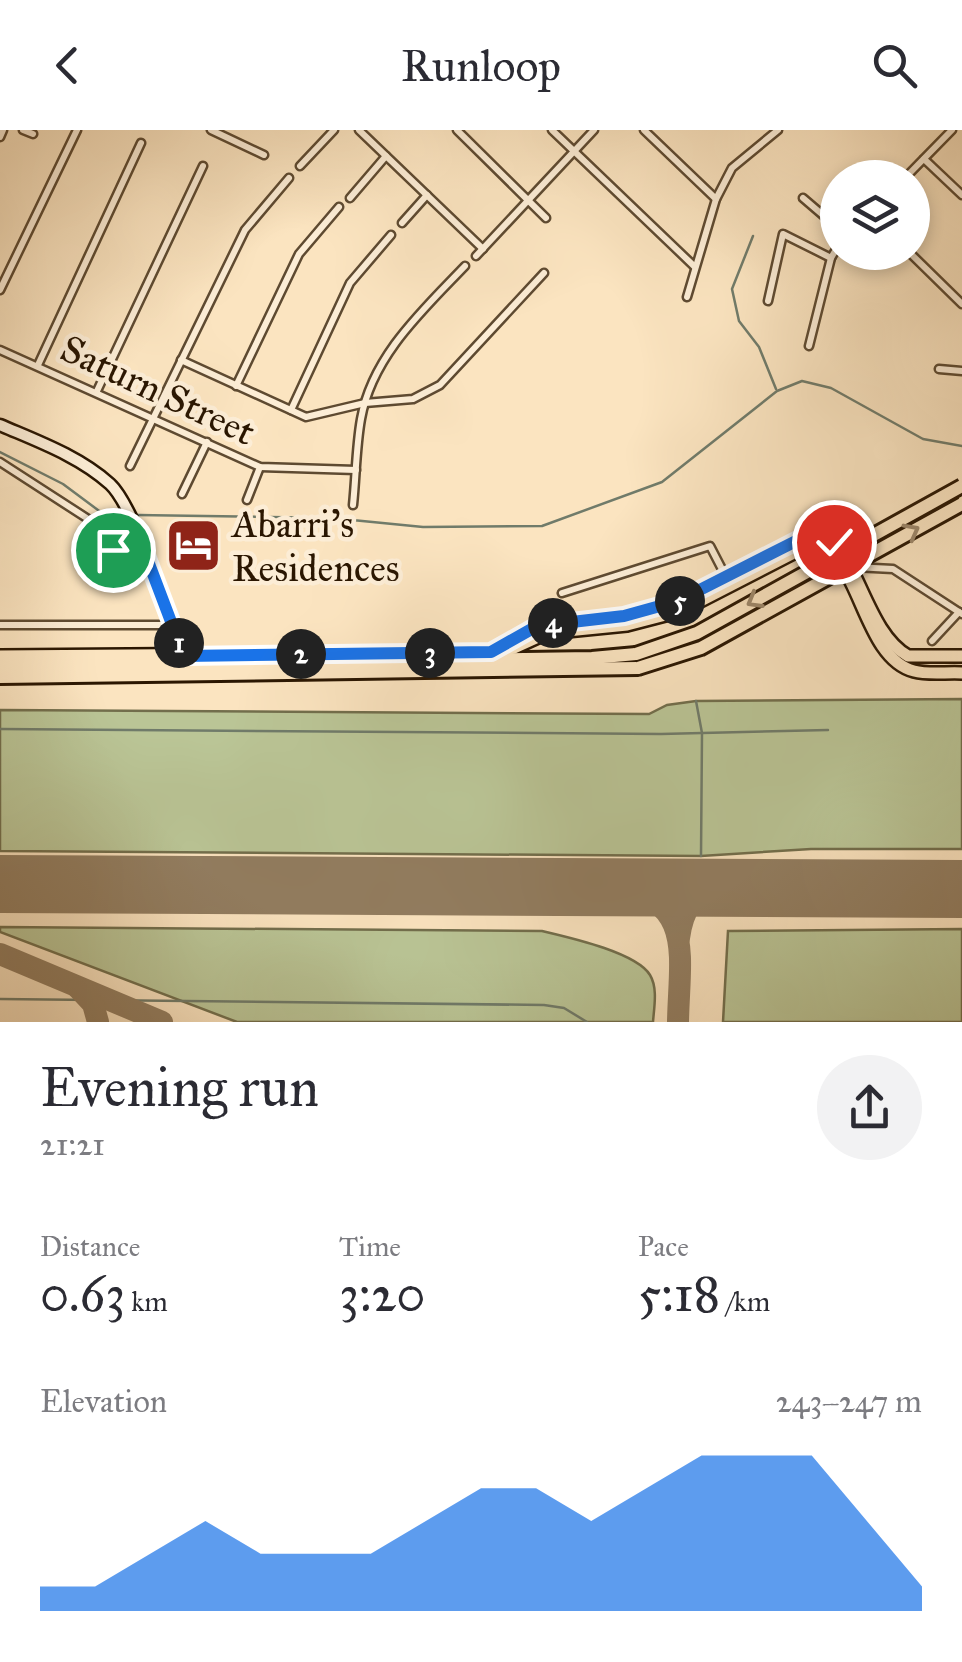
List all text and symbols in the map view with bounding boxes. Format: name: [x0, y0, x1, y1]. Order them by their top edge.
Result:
icon: back: [40, 38, 95, 93]
text: Runloop: [401, 38, 561, 93]
icon: search: [867, 38, 922, 93]
map controls: [820, 160, 930, 270]
button: layers: [820, 160, 930, 270]
street label: Saturn Street: [54, 325, 262, 455]
pin: [792, 500, 877, 585]
place label: Abarri's Residences: [230, 501, 400, 591]
pin: [71, 508, 156, 593]
icon: check: [807, 515, 862, 570]
hotel icon: Abarri's Residences: [163, 516, 223, 576]
icon: arrive: [86, 523, 141, 578]
one-way arrow: [902, 524, 920, 543]
pin: 5: [655, 576, 705, 626]
text: 5: [673, 583, 687, 618]
one-way arrow: [747, 589, 765, 608]
pin: 4: [528, 598, 578, 648]
text: 4: [545, 605, 561, 640]
pin: 1: [154, 618, 204, 668]
text: 1: [173, 625, 185, 660]
pin: 3: [405, 628, 455, 678]
pin: 2: [276, 629, 326, 679]
text: 3: [424, 635, 436, 670]
text: 2: [294, 636, 308, 671]
text: Evening run: [40, 1054, 319, 1121]
button: share: [817, 1055, 922, 1160]
text: 21:21: [40, 1125, 105, 1164]
text: Distance: [40, 1229, 140, 1264]
text: Time: [339, 1229, 401, 1264]
text: Pace: [638, 1229, 689, 1264]
text: 0.63: [40, 1264, 125, 1325]
text: 3:20: [339, 1264, 425, 1325]
text: 5:18: [638, 1264, 720, 1325]
text: km: [125, 1284, 168, 1319]
text: /km: [720, 1284, 770, 1319]
text: Elevation: [40, 1382, 167, 1421]
text: 243–247 m: [776, 1382, 922, 1421]

